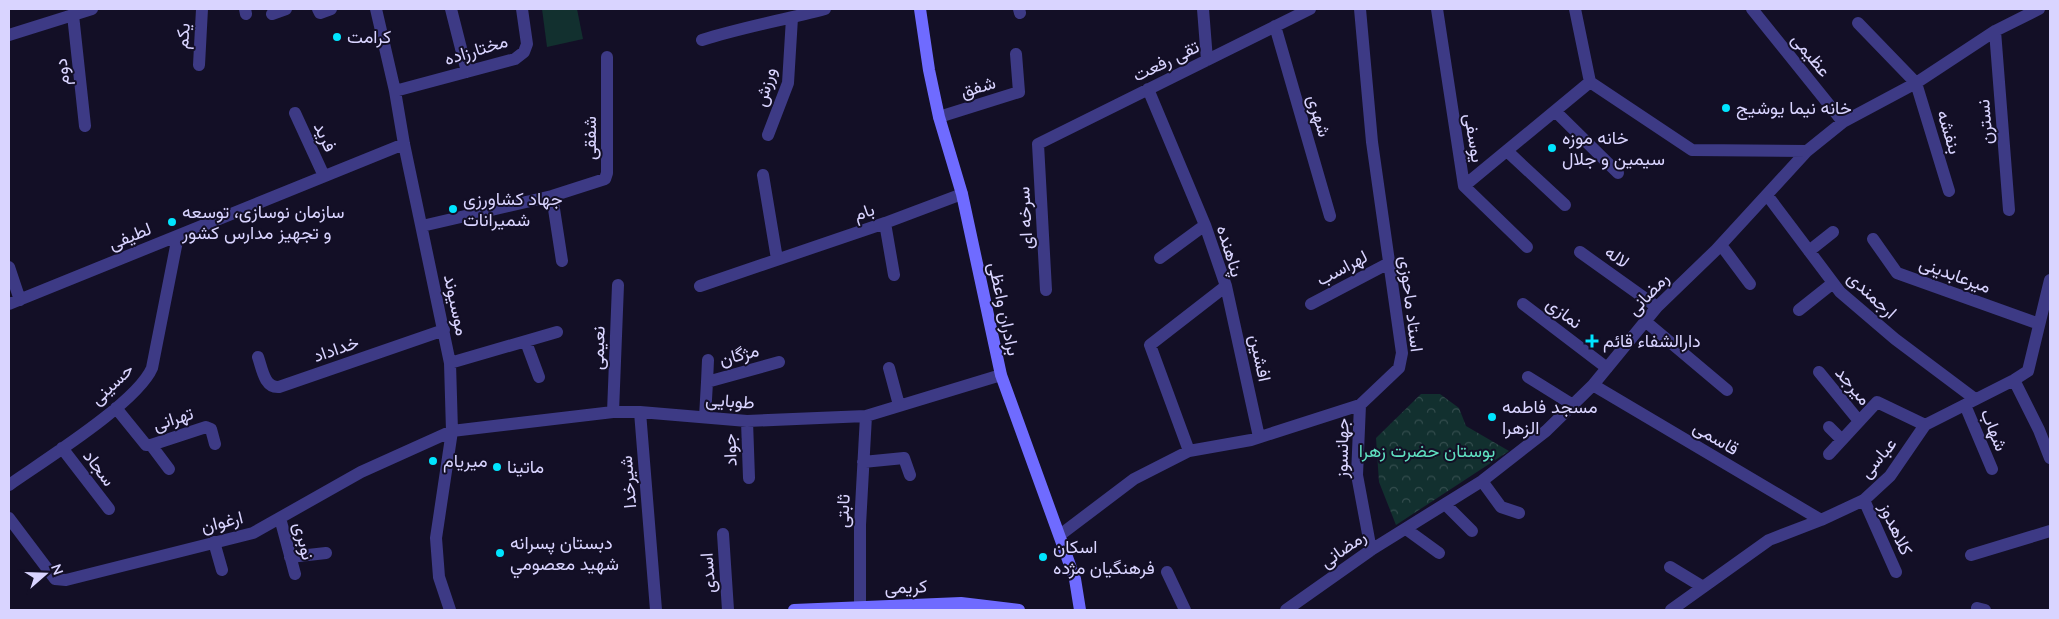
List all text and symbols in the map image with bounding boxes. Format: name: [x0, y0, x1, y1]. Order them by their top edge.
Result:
street label: یکم: [170, 22, 196, 50]
place label: کرامت: [347, 25, 391, 49]
street label: عظیمی: [1786, 28, 1836, 82]
street label: مختارزاده: [441, 29, 511, 71]
marker: کرامت: [331, 31, 343, 43]
street label: تقی رفعت: [1129, 35, 1203, 87]
street label: دوم: [49, 57, 75, 87]
street label: ورزش: [748, 65, 782, 109]
street label: شفق: [957, 70, 999, 104]
street label: شهری: [1302, 92, 1336, 140]
place label: خانه نیما یوشیج: [1736, 96, 1852, 120]
street label: نسترن: [1971, 98, 1999, 146]
marker: خانه نیما یوشیج: [1720, 102, 1732, 114]
street label: بنفشه: [1931, 107, 1967, 157]
street label: یوسفی: [1458, 112, 1490, 164]
street label: شفقی: [578, 116, 602, 160]
street label: فرید: [308, 118, 342, 156]
place label: خانه موزه سیمین و جلال: [1562, 126, 1665, 171]
marker: خانه موزه سیمین و جلال: [1546, 142, 1558, 154]
street label: سرخه ای: [1011, 186, 1039, 250]
place label: جهاد کشاورزی شمیرانات: [463, 187, 563, 232]
street label: بام: [850, 197, 878, 227]
place label: سازمان نوسازی، توسعه و تجهیز مدارس کشور: [181, 200, 345, 245]
marker: جهاد کشاورزی شمیرانات: [447, 203, 459, 215]
marker: سازمان نوسازی، توسعه و تجهیز مدارس کشور: [166, 216, 178, 228]
street label: لطیفی: [105, 217, 155, 255]
street label: پناهنده: [1211, 222, 1249, 280]
street label: لاله: [1600, 240, 1634, 274]
street label: لهراسب: [1312, 245, 1372, 291]
street label: میرعابدینی: [1916, 251, 1994, 299]
street label: استاد ماحوزی: [1393, 255, 1429, 353]
street label: برادران واعظی: [982, 260, 1026, 358]
street label: ارجمندی: [1842, 266, 1902, 324]
street label: رمضانی: [1622, 267, 1674, 321]
street label: موسیوند: [438, 272, 474, 338]
street label: نمازی: [1541, 292, 1587, 334]
street label: نعیمی: [585, 325, 611, 371]
place label: دارالشفاء قائم: [1603, 329, 1701, 353]
street label: خداداد: [310, 330, 362, 368]
street label: افشین: [1243, 332, 1277, 384]
marker: دارالشفاء قائم: [1585, 334, 1599, 348]
street label: مژگان: [717, 338, 761, 372]
street label: حسینی: [85, 358, 139, 410]
street label: میرجد: [1830, 361, 1876, 411]
street label: طوبایی: [704, 387, 756, 415]
place label: مسجد فاطمه الزهرا: [1502, 395, 1598, 440]
street label: تهرانی: [150, 401, 196, 437]
street label: شهاب: [1975, 405, 2013, 455]
marker: مسجد فاطمه الزهرا: [1486, 411, 1498, 423]
street label: قاسمی: [1689, 415, 1743, 461]
street label: جهانسوز: [1329, 418, 1355, 479]
street label: جواد: [717, 433, 743, 467]
street label: عباسی: [1854, 433, 1902, 483]
park label: بوستان حضرت زهرا: [1359, 439, 1495, 463]
street label: سجاد: [77, 445, 121, 491]
place label: میریام: [443, 449, 488, 473]
marker: میریام: [427, 455, 439, 467]
place label: ماتینا: [507, 455, 544, 479]
street label: شیرخدا: [614, 455, 642, 509]
marker: ماتینا: [491, 461, 503, 473]
street label: ثابتی: [830, 494, 856, 528]
street label: کلاهدوز: [1873, 498, 1918, 559]
street label: ارغوان: [198, 505, 246, 539]
street label: نوبری: [288, 520, 320, 562]
street label: رمضانی: [1315, 524, 1371, 574]
place label: دبستان پسرانه شهيد معصومي: [510, 531, 619, 579]
place label: اسکان فرهنگیان مژده: [1053, 535, 1155, 580]
marker: دبستان پسرانه شهيد معصومي: [494, 547, 506, 559]
north arrow: [20, 549, 70, 599]
marker: اسکان فرهنگیان مژده: [1037, 551, 1049, 563]
street label: اسدی: [695, 552, 721, 594]
text: N: [46, 562, 67, 578]
street label: کریمی: [884, 574, 928, 600]

